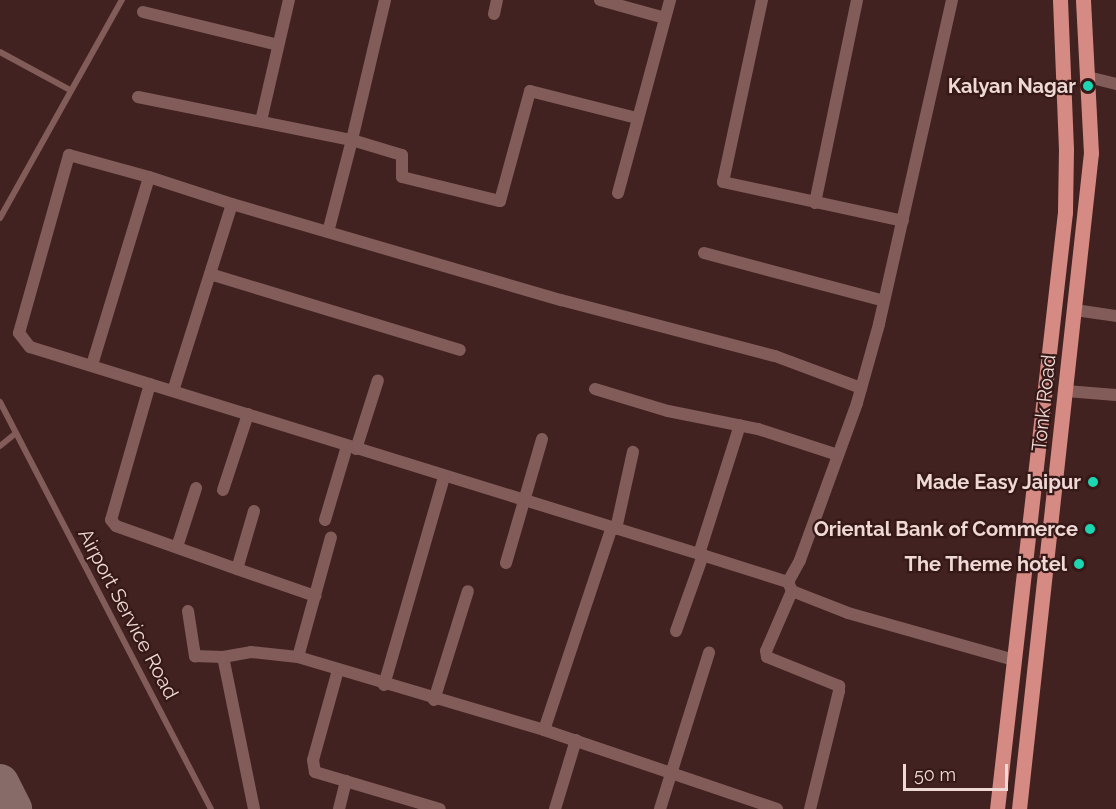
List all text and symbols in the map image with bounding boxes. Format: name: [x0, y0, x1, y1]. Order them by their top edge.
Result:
place label: Kalyan Nagar: [948, 74, 1076, 98]
marker: Kalyan Nagar: [1081, 79, 1095, 93]
street label: Tonk Road: [1027, 353, 1061, 453]
place label: Made Easy Jaipur: [915, 470, 1081, 494]
marker: Made Easy Jaipur: [1086, 475, 1100, 489]
place label: Oriental Bank of Commerce: [813, 517, 1078, 541]
marker: Oriental Bank of Commerce: [1083, 522, 1097, 536]
street label: Airport Service Road: [73, 525, 183, 703]
place label: The Theme hotel: [904, 552, 1067, 576]
marker: The Theme hotel: [1072, 557, 1086, 571]
scale bar: [906, 752, 1011, 790]
text: 50 m: [914, 764, 956, 785]

